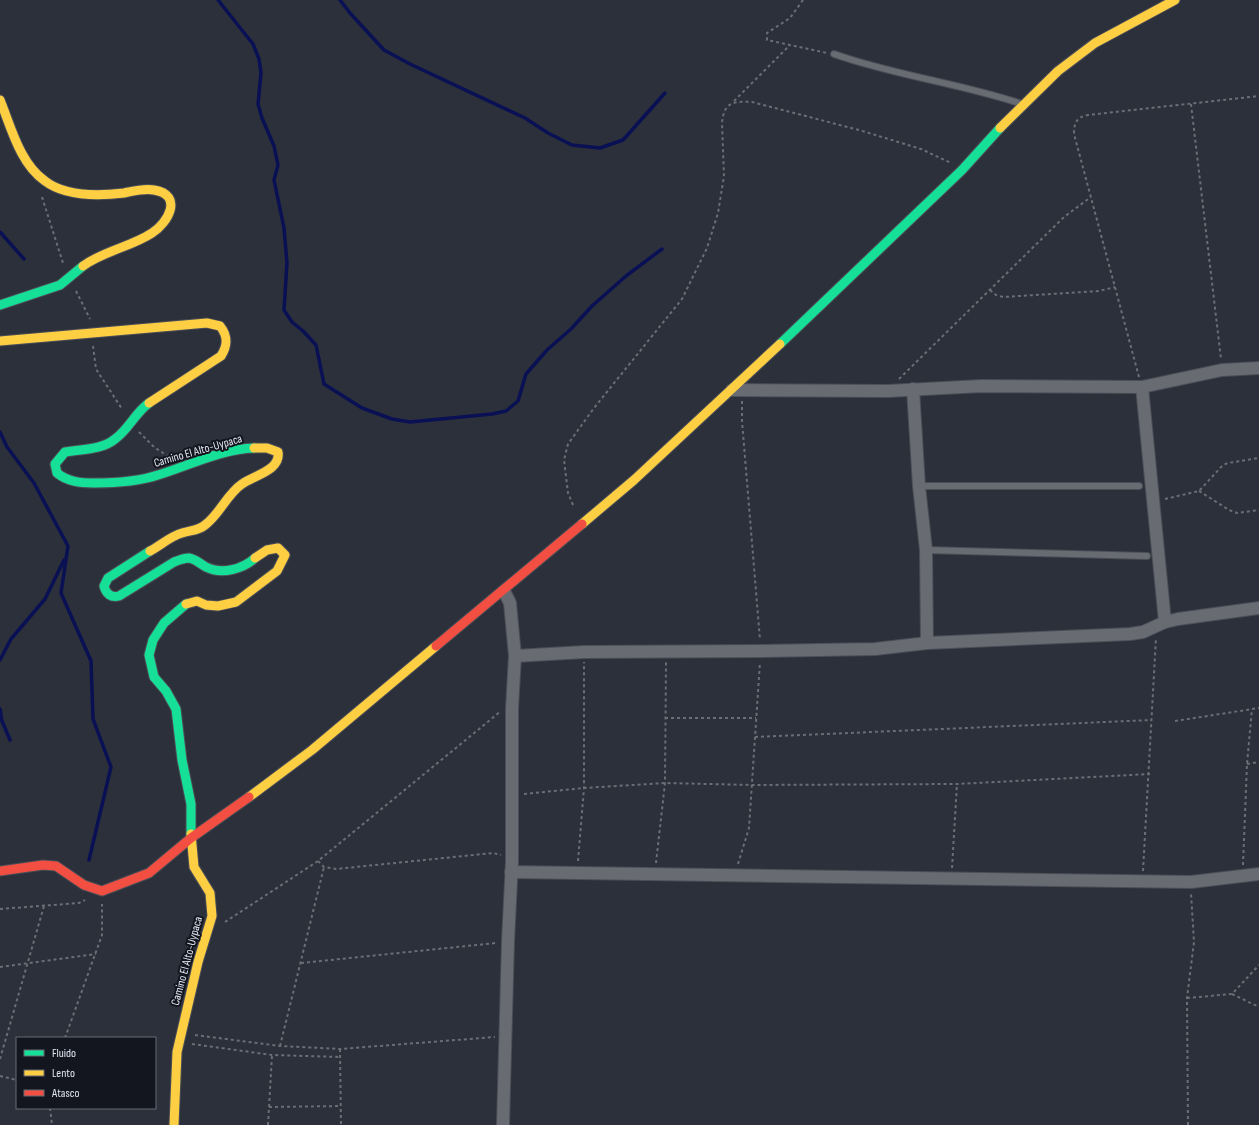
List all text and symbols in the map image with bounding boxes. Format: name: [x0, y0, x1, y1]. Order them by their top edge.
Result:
street label: Camino El Alto-Uypaca: [152, 431, 244, 471]
street label: Camino El Alto-Uypaca: [168, 915, 206, 1007]
legend: [16, 1037, 156, 1109]
text: Fluido: [52, 1046, 76, 1061]
text: Lento: [52, 1066, 75, 1081]
text: Atasco: [51, 1086, 79, 1101]

